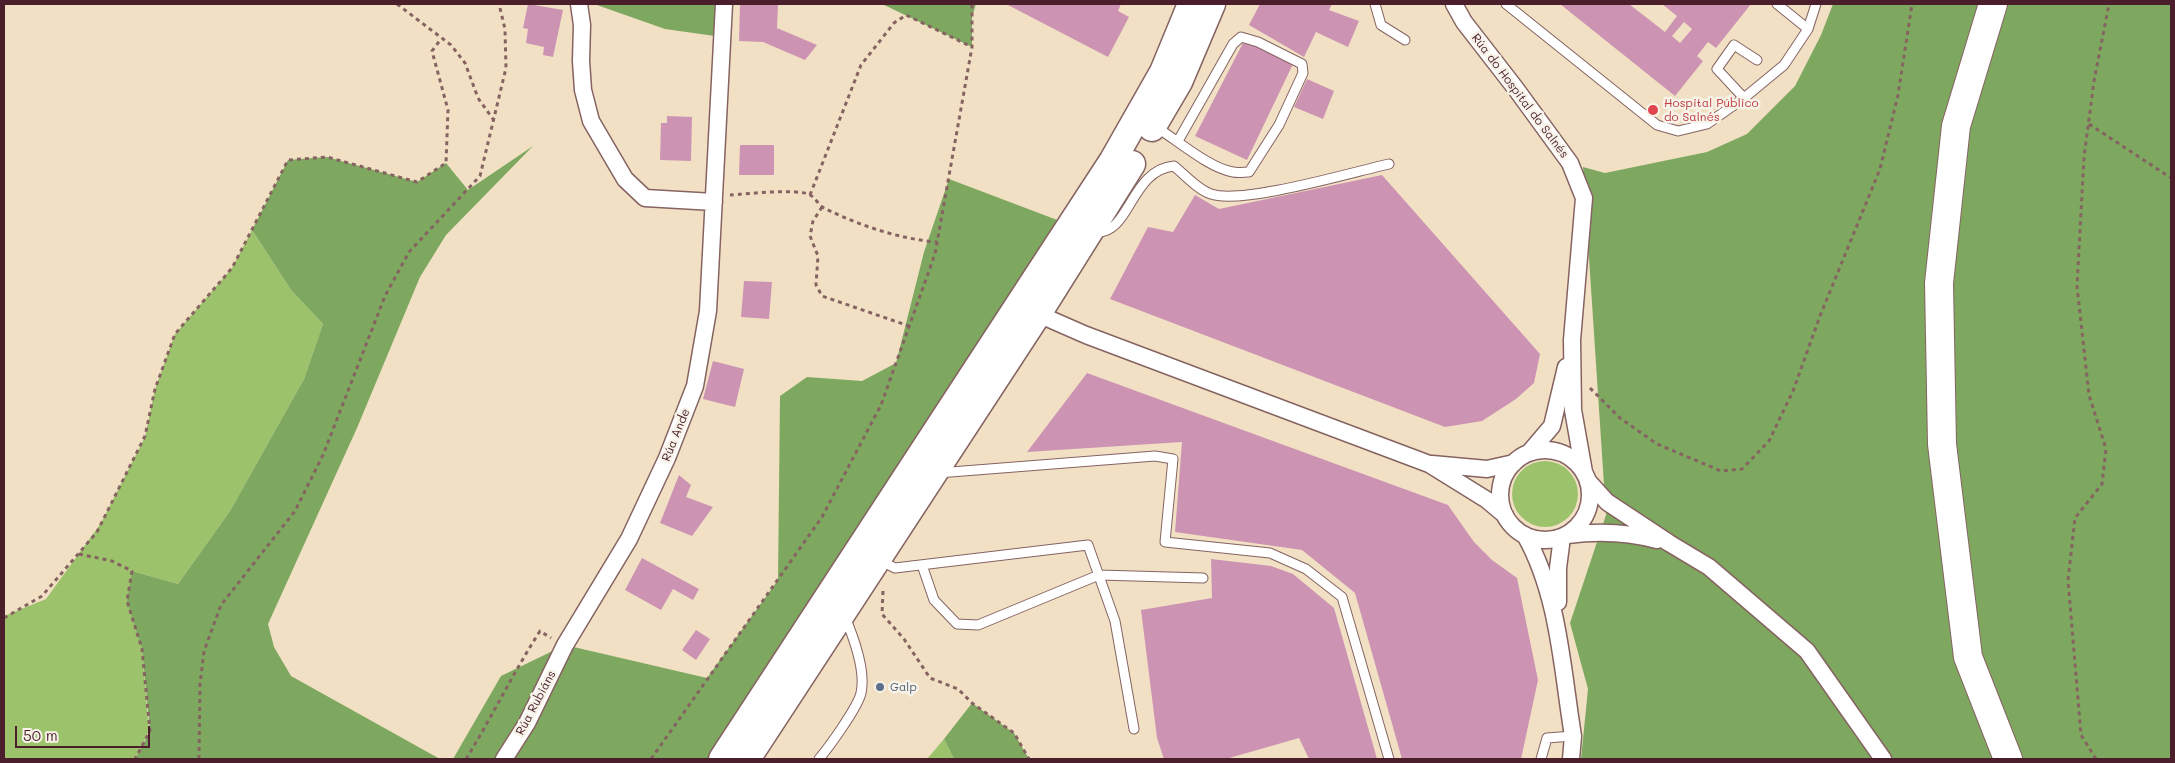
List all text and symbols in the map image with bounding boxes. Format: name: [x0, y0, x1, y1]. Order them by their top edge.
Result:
street label: Rúa do Hospital do Salnés: [1468, 31, 1572, 161]
place label: Hospital Público do Salnés: [1664, 96, 1759, 124]
marker: Hospital Público do Salnés: [1646, 103, 1660, 117]
street label: Rúa Ande: [659, 407, 693, 463]
street label: Rúa Rubiáns: [513, 668, 559, 738]
place label: Galp: [890, 680, 917, 694]
marker: Galp: [874, 681, 886, 693]
scale bar: [18, 716, 152, 748]
text: 50 m: [23, 725, 58, 745]

